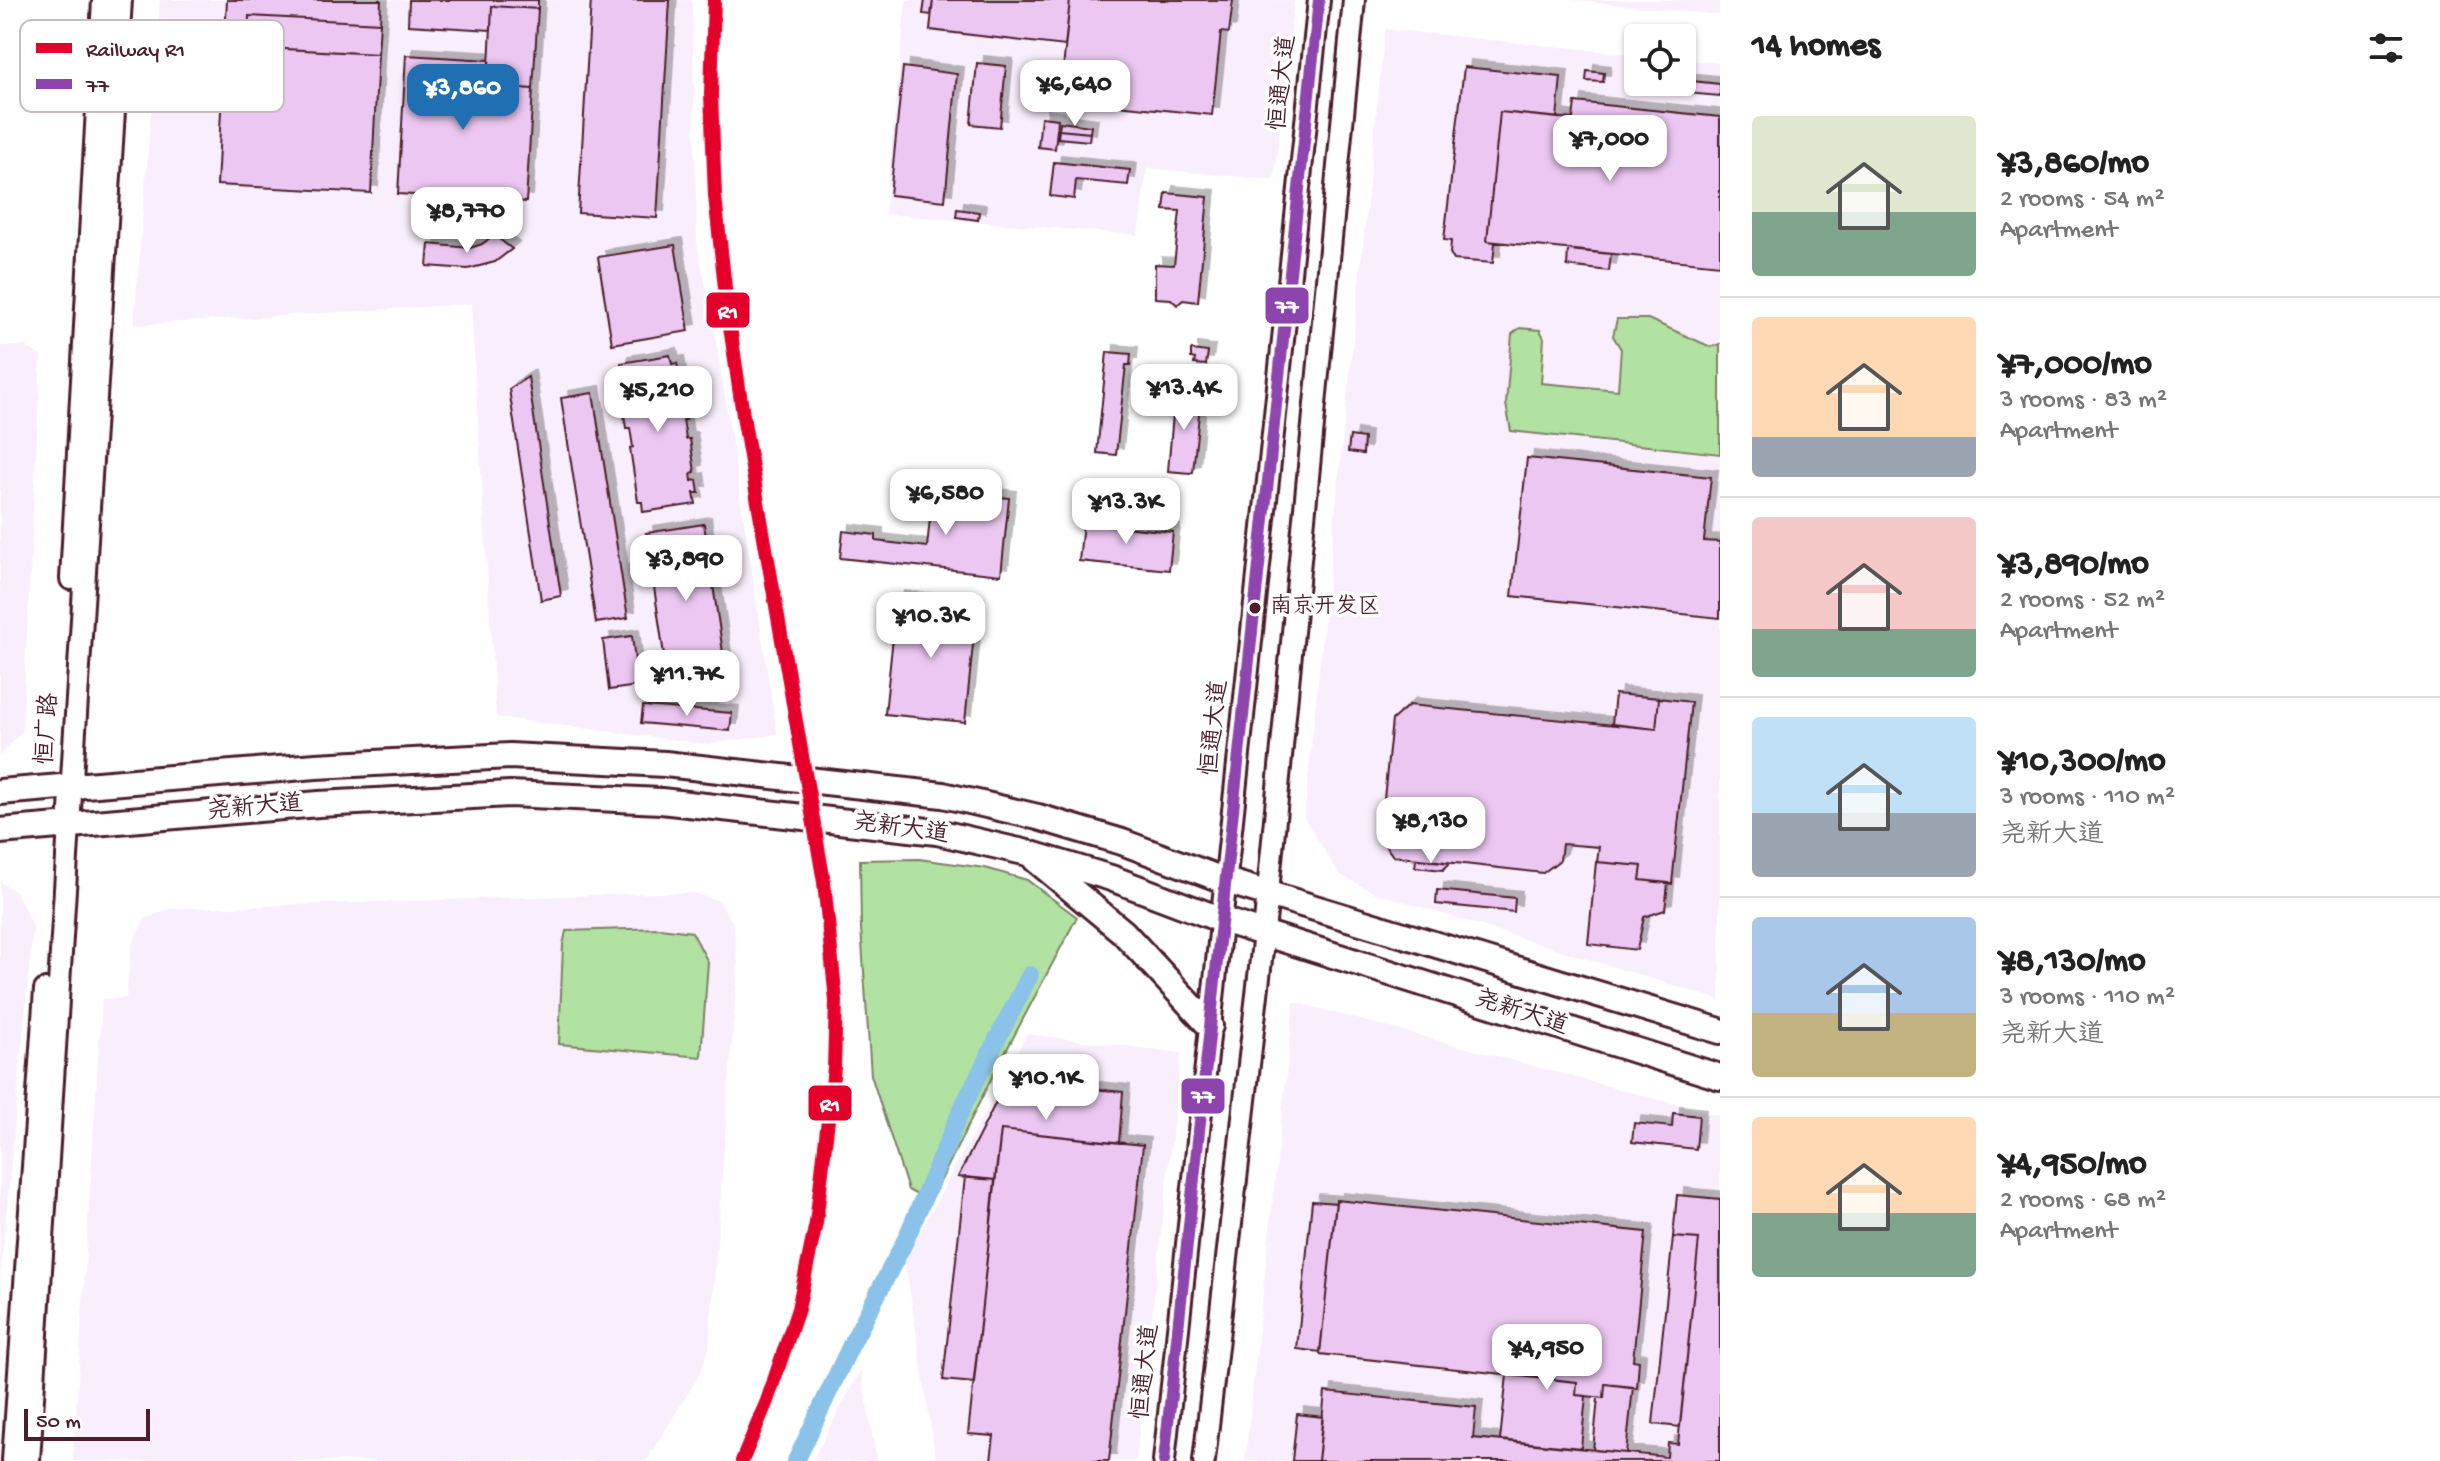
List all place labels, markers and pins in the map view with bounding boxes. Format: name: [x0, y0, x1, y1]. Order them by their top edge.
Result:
pin: ¥6,640: [1010, 60, 1140, 128]
pin: ¥3,860: [398, 64, 528, 132]
pin: ¥7,000: [1545, 115, 1675, 183]
pin: ¥8,770: [402, 187, 532, 255]
pin: ¥13.4K: [1119, 364, 1249, 432]
pin: ¥5,210: [593, 366, 723, 434]
pin: ¥6,580: [881, 469, 1011, 537]
pin: ¥13.3K: [1061, 478, 1191, 546]
pin: ¥3,890: [621, 535, 751, 603]
pin: ¥10.3K: [866, 592, 996, 660]
place label: 南京开发区: [1270, 593, 1380, 621]
marker: 南京开发区: [1247, 600, 1263, 616]
pin: ¥11.7K: [622, 650, 752, 718]
pin: ¥8,130: [1366, 797, 1496, 865]
pin: ¥10.1K: [981, 1054, 1111, 1122]
pin: ¥4,950: [1482, 1324, 1612, 1392]

